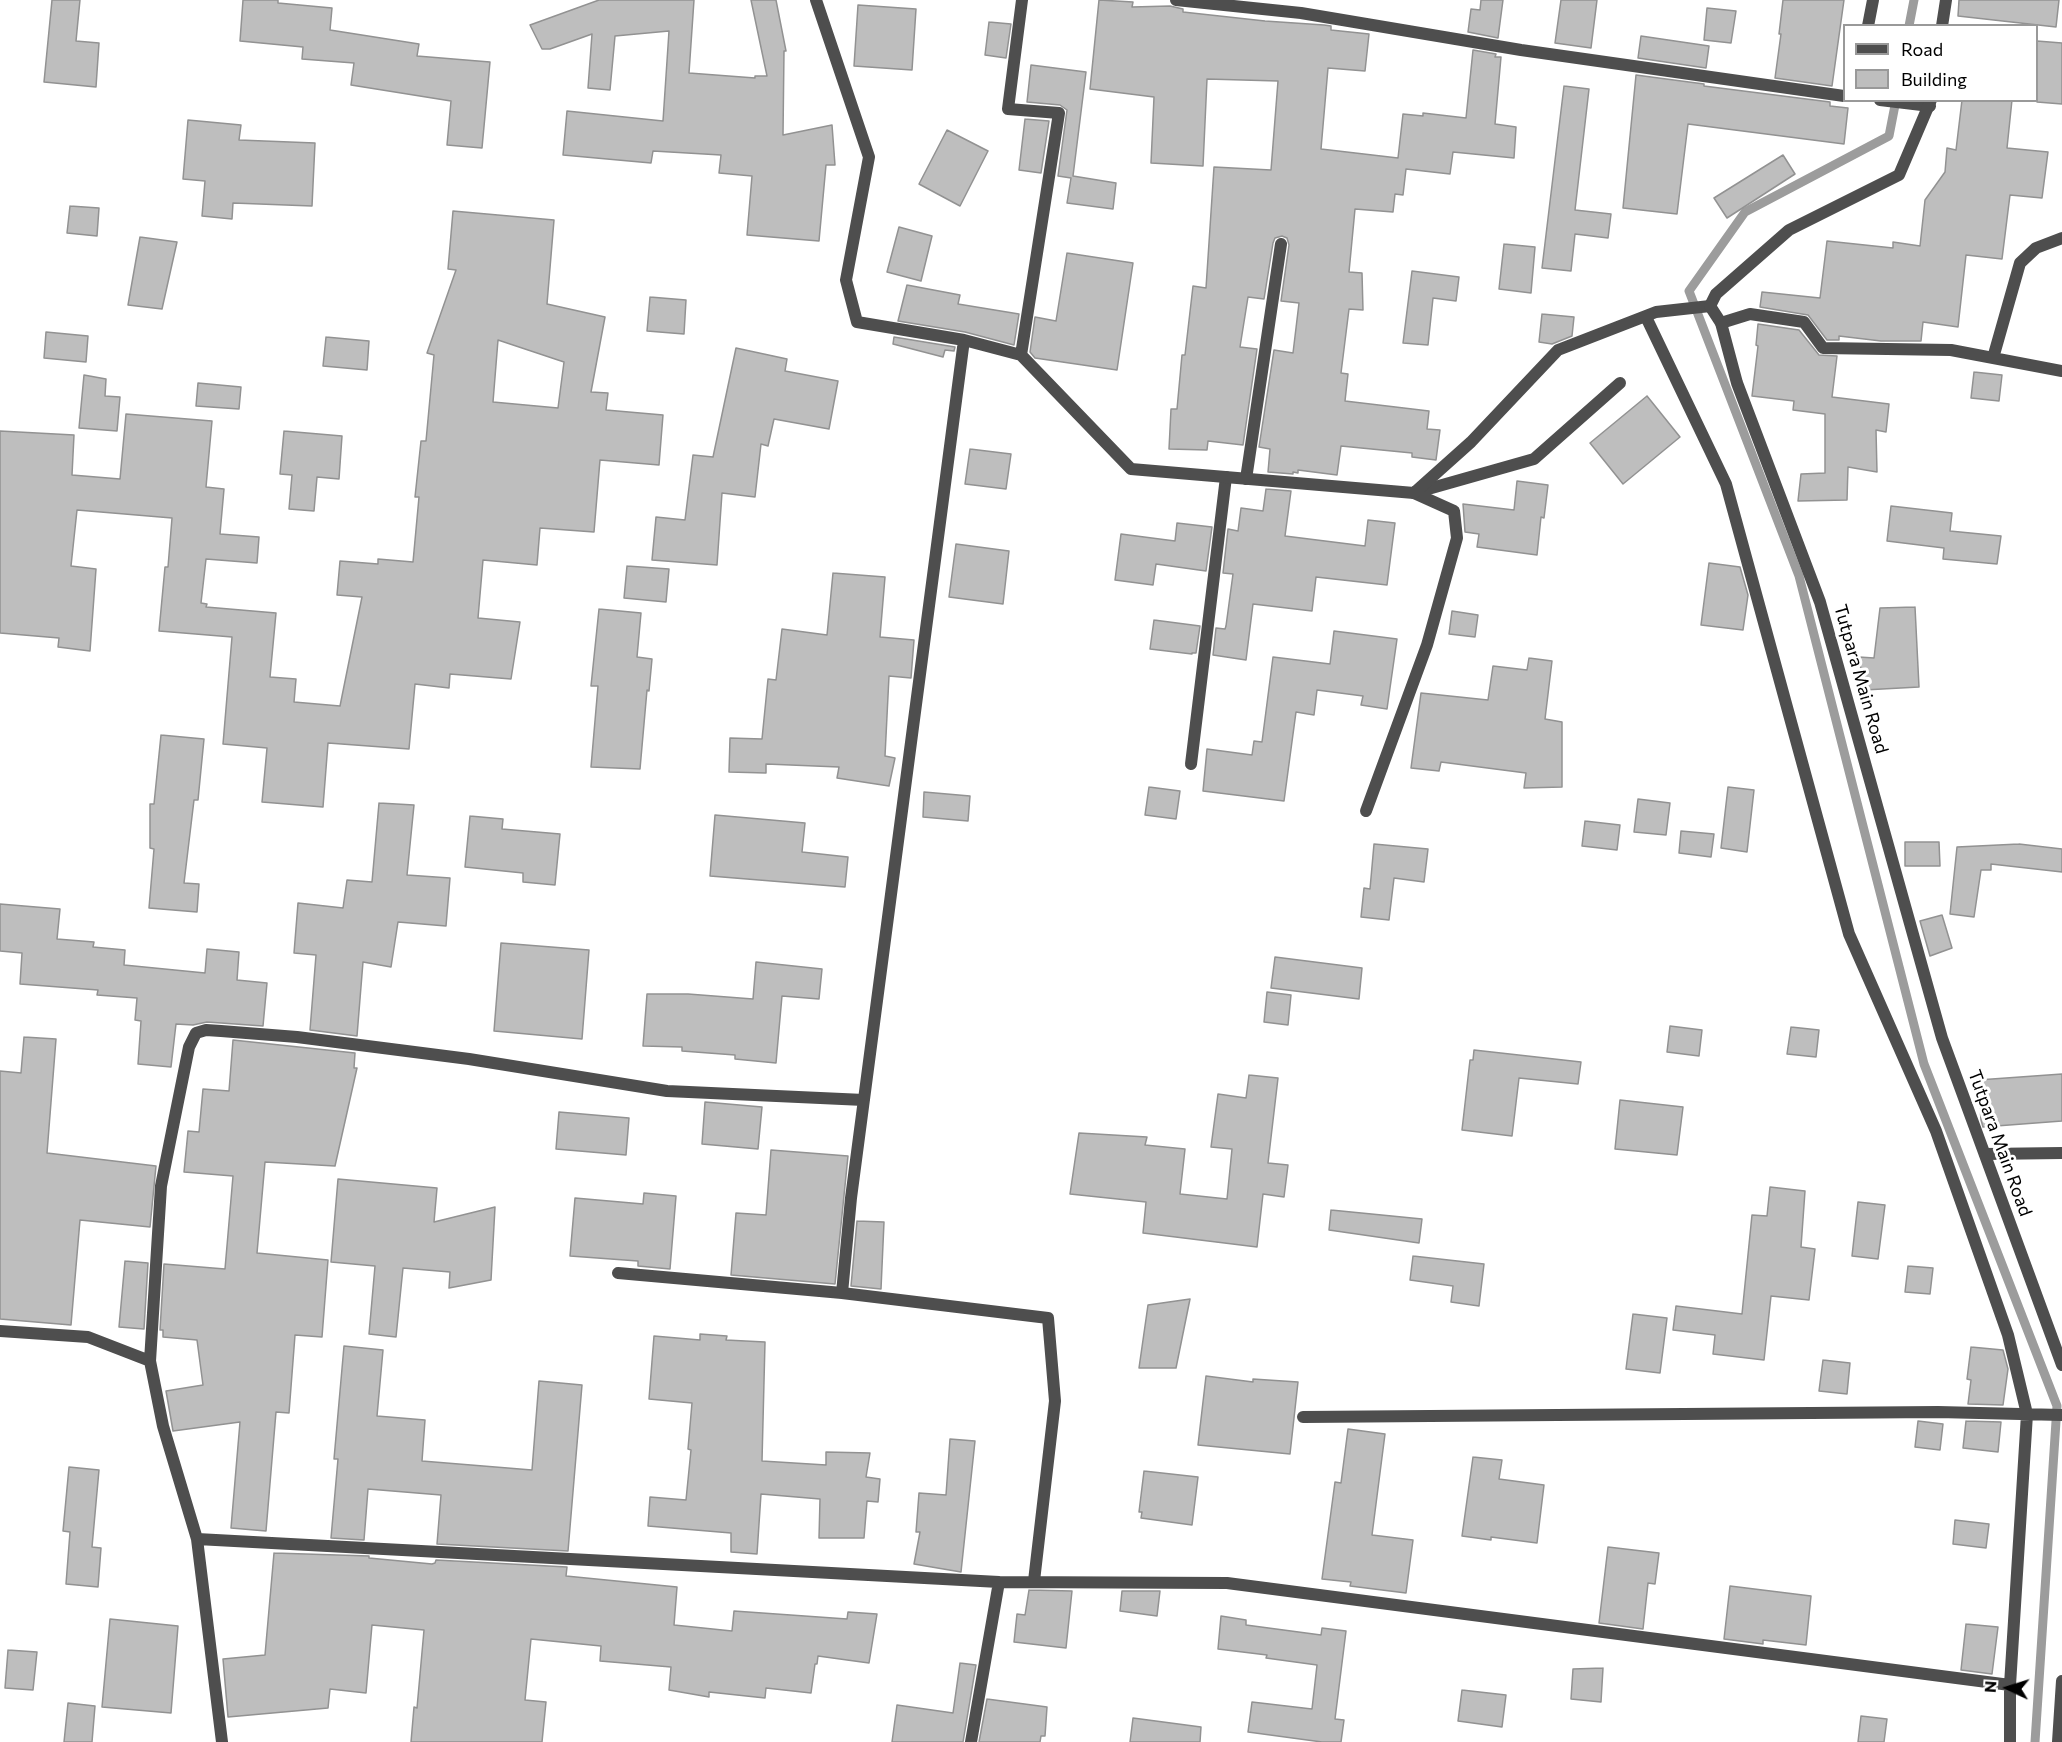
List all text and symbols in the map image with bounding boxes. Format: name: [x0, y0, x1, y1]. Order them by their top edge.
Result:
legend: [1843, 24, 2038, 102]
text: Road: [1901, 38, 1943, 60]
text: Building: [1901, 68, 1967, 90]
street label: Tutpara Main Road: [1829, 602, 1893, 756]
street label: Tutpara Main Road: [1963, 1067, 2037, 1219]
north arrow: [1978, 1658, 2038, 1718]
text: N: [1980, 1680, 1999, 1693]

